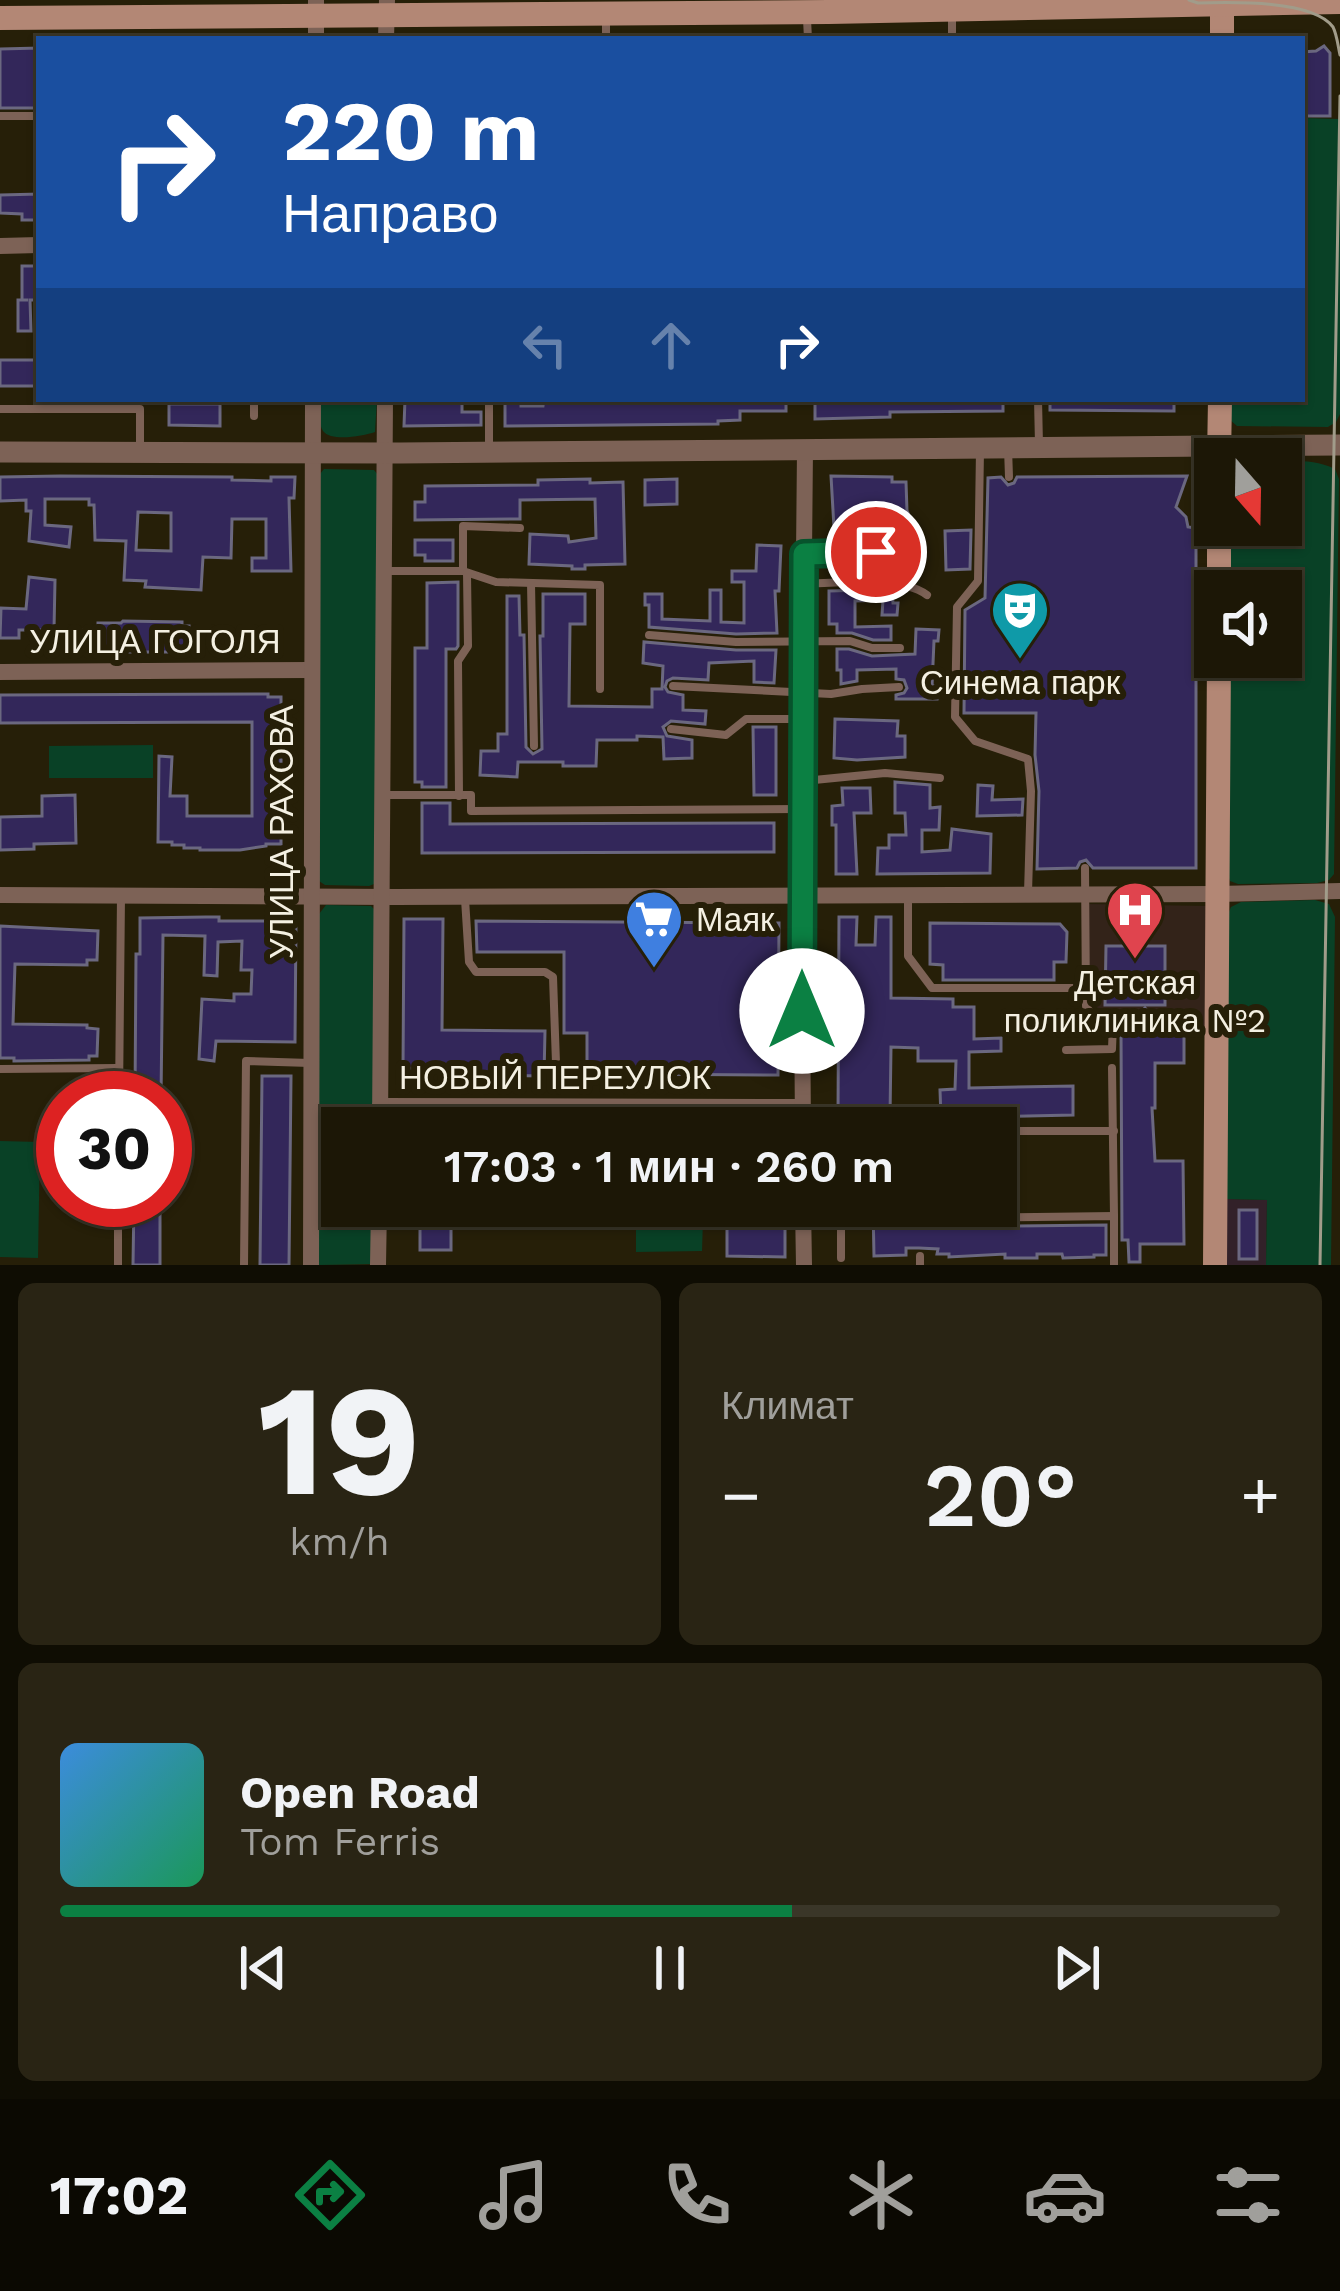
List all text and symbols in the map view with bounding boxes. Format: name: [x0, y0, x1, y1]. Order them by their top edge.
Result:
text: 220 m: [282, 82, 539, 180]
icon: right: [84, 84, 240, 240]
text: Направо: [282, 182, 498, 245]
icon: left: [512, 312, 578, 378]
icon: ahead: [638, 312, 704, 378]
icon: right: [764, 312, 830, 378]
north arrow: [1194, 438, 1302, 546]
map controls: [1194, 438, 1302, 678]
pin: [825, 501, 927, 603]
icon: arrive: [843, 519, 909, 585]
button: sound: [1194, 570, 1302, 678]
theatre icon: Синема парк: [989, 579, 1051, 661]
street label: УЛИЦА ГОГОЛЯ: [29, 622, 281, 661]
place label: Синема парк: [920, 663, 1121, 702]
street label: УЛИЦА РАХОВА: [262, 705, 301, 959]
hospital icon: Детская поликлиника №2: [1104, 879, 1166, 961]
supermarket icon: Маяк: [623, 888, 685, 970]
place label: Маяк: [696, 900, 775, 939]
position arrow: [739, 948, 865, 1074]
place label: Детская поликлиника №2: [1004, 963, 1266, 1040]
street label: НОВЫЙ ПЕРЕУЛОК: [399, 1058, 712, 1097]
speed limit sign: 30: [36, 1071, 192, 1227]
text: 17:03 · 1 мин · 260 m: [444, 1140, 894, 1193]
text: 19: [258, 1349, 421, 1532]
text: Климат: [721, 1383, 854, 1428]
text: 20°: [924, 1442, 1077, 1548]
text: −: [721, 1457, 761, 1534]
text: +: [1240, 1457, 1280, 1534]
text: km/h: [289, 1519, 390, 1564]
text: Open Road: [240, 1766, 480, 1819]
text: Tom Ferris: [240, 1819, 440, 1864]
icon: previous: [230, 1935, 296, 2001]
icon: pause: [637, 1935, 703, 2001]
icon: next: [1044, 1935, 1110, 2001]
icon: directions: [288, 2153, 372, 2237]
icon: music: [472, 2153, 556, 2237]
icon: phone: [655, 2153, 739, 2237]
icon: climate: [839, 2153, 923, 2237]
icon: car: [1023, 2153, 1107, 2237]
icon: filters: [1206, 2153, 1290, 2237]
text: 17:02: [50, 2164, 188, 2227]

